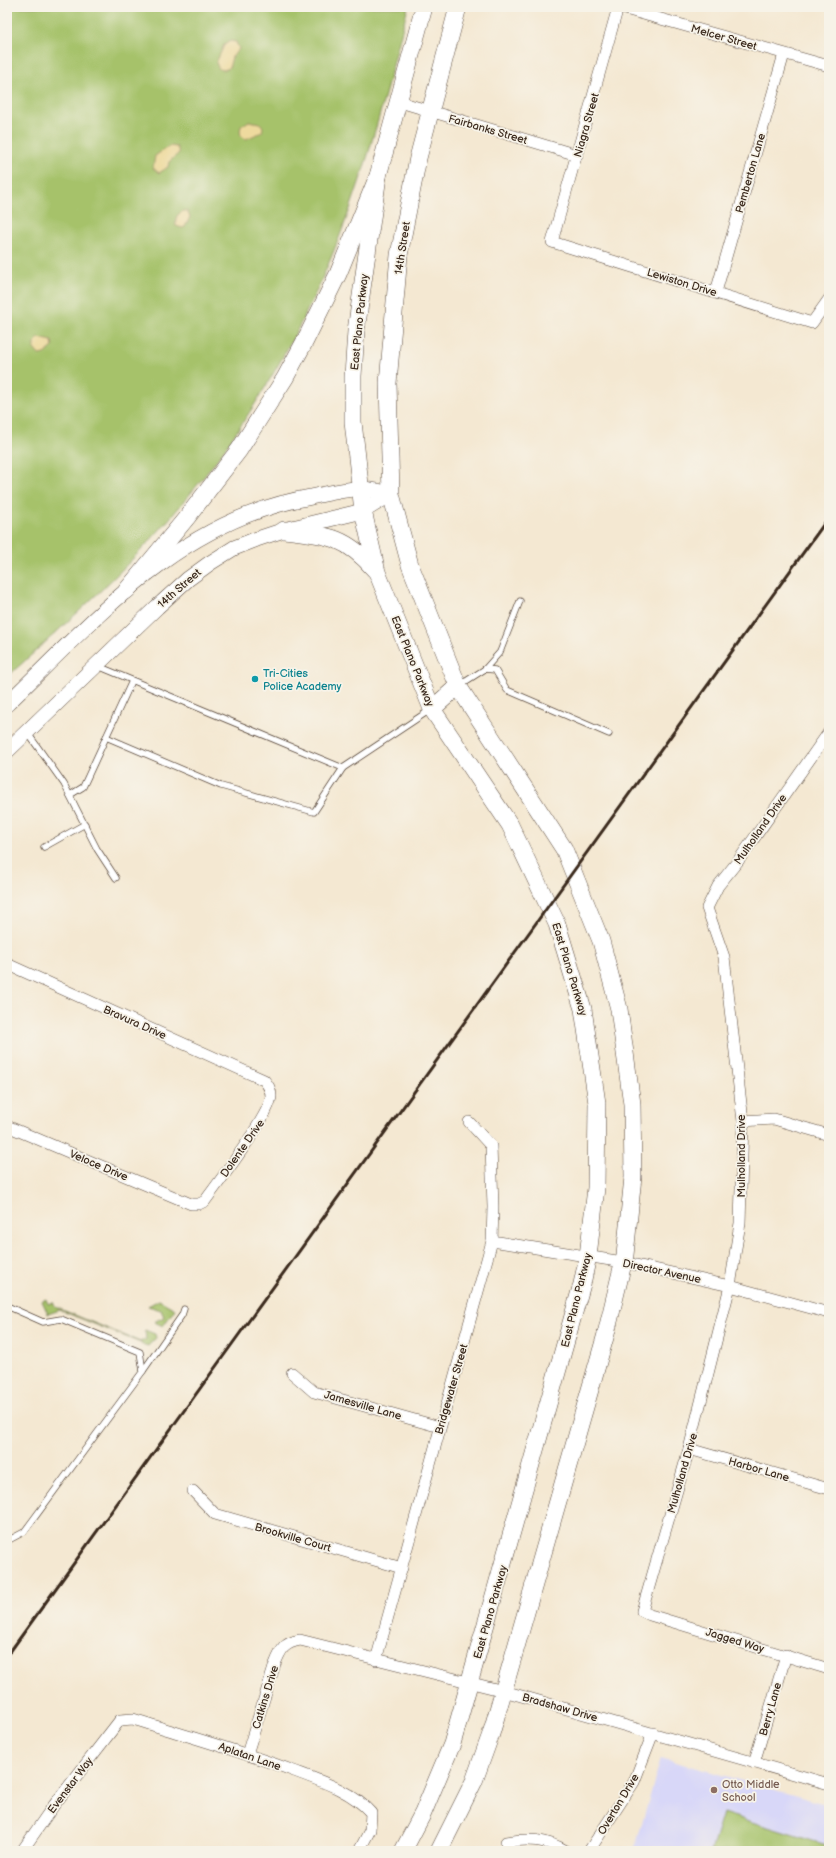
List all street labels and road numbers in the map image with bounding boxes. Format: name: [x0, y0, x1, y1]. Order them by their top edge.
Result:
street label: Melcer Street: [690, 22, 759, 53]
street label: Niagra Street: [571, 91, 602, 159]
street label: Fairbanks Street: [447, 112, 529, 147]
street label: Pemberton Lane: [733, 131, 768, 215]
street label: 14th Street: [392, 220, 413, 275]
street label: Lewiston Drive: [645, 266, 719, 299]
street label: East Plano Parkway: [348, 273, 371, 371]
street label: 14th Street: [155, 566, 204, 611]
street label: East Plano Parkway: [388, 614, 437, 709]
street label: Mulholland Drive: [731, 791, 790, 867]
street label: East Plano Parkway: [549, 921, 590, 1017]
street label: Bravura Drive: [101, 1003, 169, 1042]
street label: Mulholland Drive: [735, 1114, 748, 1197]
street label: Dolente Drive: [218, 1116, 267, 1180]
street label: Veloce Drive: [68, 1147, 130, 1184]
street label: East Plano Parkway: [558, 1252, 595, 1349]
street label: Director Avenue: [621, 1257, 703, 1286]
street label: Bridgewater Street: [432, 1342, 471, 1436]
street label: Jamesville Lane: [323, 1388, 404, 1423]
street label: Mulholland Drive: [665, 1431, 700, 1515]
street label: Harbor Lane: [727, 1455, 791, 1484]
street label: Brookville Court: [253, 1520, 333, 1555]
street label: East Plano Parkway: [471, 1564, 510, 1660]
street label: Jagged Way: [704, 1625, 766, 1656]
street label: Catkins Drive: [250, 1663, 281, 1731]
street label: Berry Lane: [757, 1681, 784, 1737]
street label: Bradshaw Drive: [521, 1691, 599, 1725]
street label: Aplatan Lane: [217, 1740, 283, 1773]
street label: Evenstar Way: [45, 1755, 96, 1816]
street label: Overton Drive: [595, 1771, 642, 1837]

